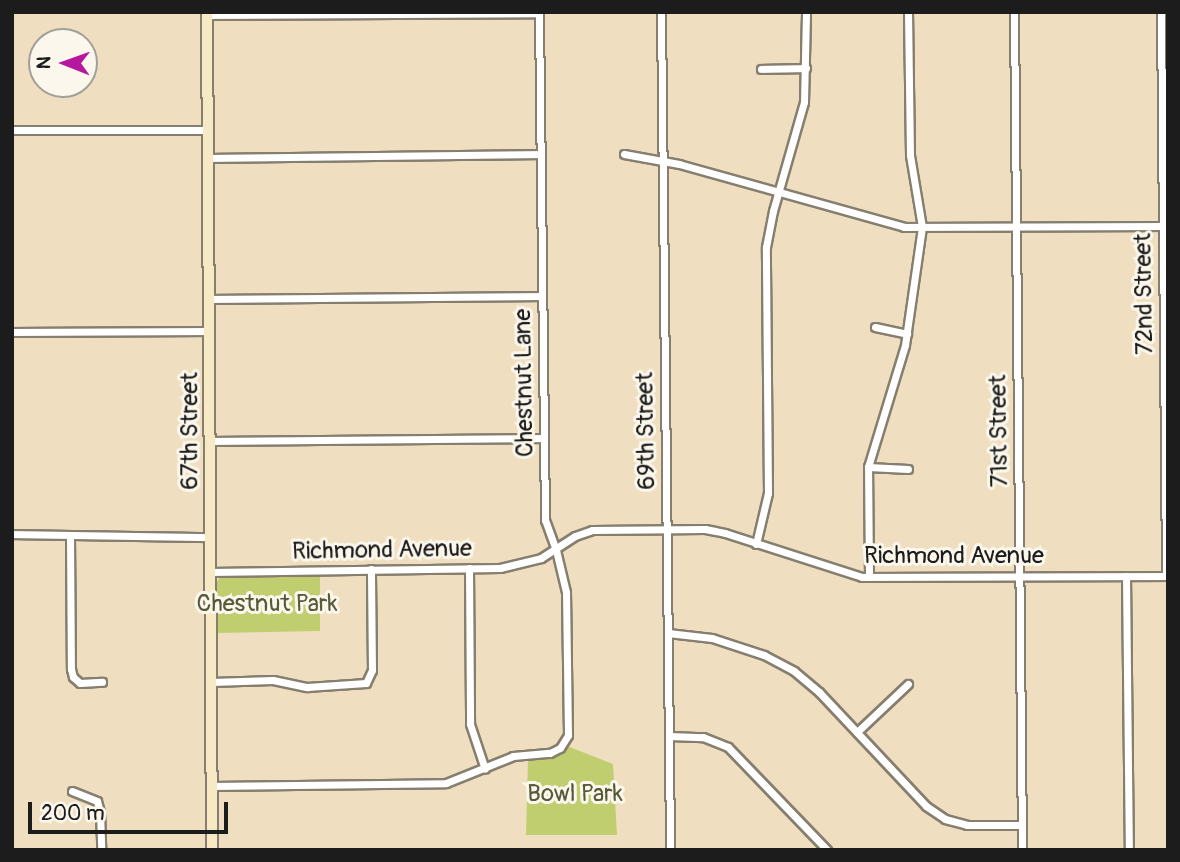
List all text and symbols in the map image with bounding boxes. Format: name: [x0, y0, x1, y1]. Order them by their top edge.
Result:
north arrow: [28, 28, 98, 98]
text: N: [32, 56, 56, 69]
street label: 72nd Street: [1129, 233, 1159, 355]
street label: Chestnut Lane: [508, 309, 540, 457]
street label: 67th Street: [176, 372, 204, 490]
street label: 69th Street: [631, 372, 661, 490]
street label: 71st Street: [984, 374, 1014, 488]
street label: Richmond Avenue: [292, 534, 472, 566]
street label: Richmond Avenue: [864, 542, 1044, 570]
park label: Chestnut Park: [197, 590, 337, 618]
park label: Bowl Park: [527, 780, 623, 808]
scale bar: [32, 788, 231, 832]
text: 200 m: [41, 800, 105, 827]

